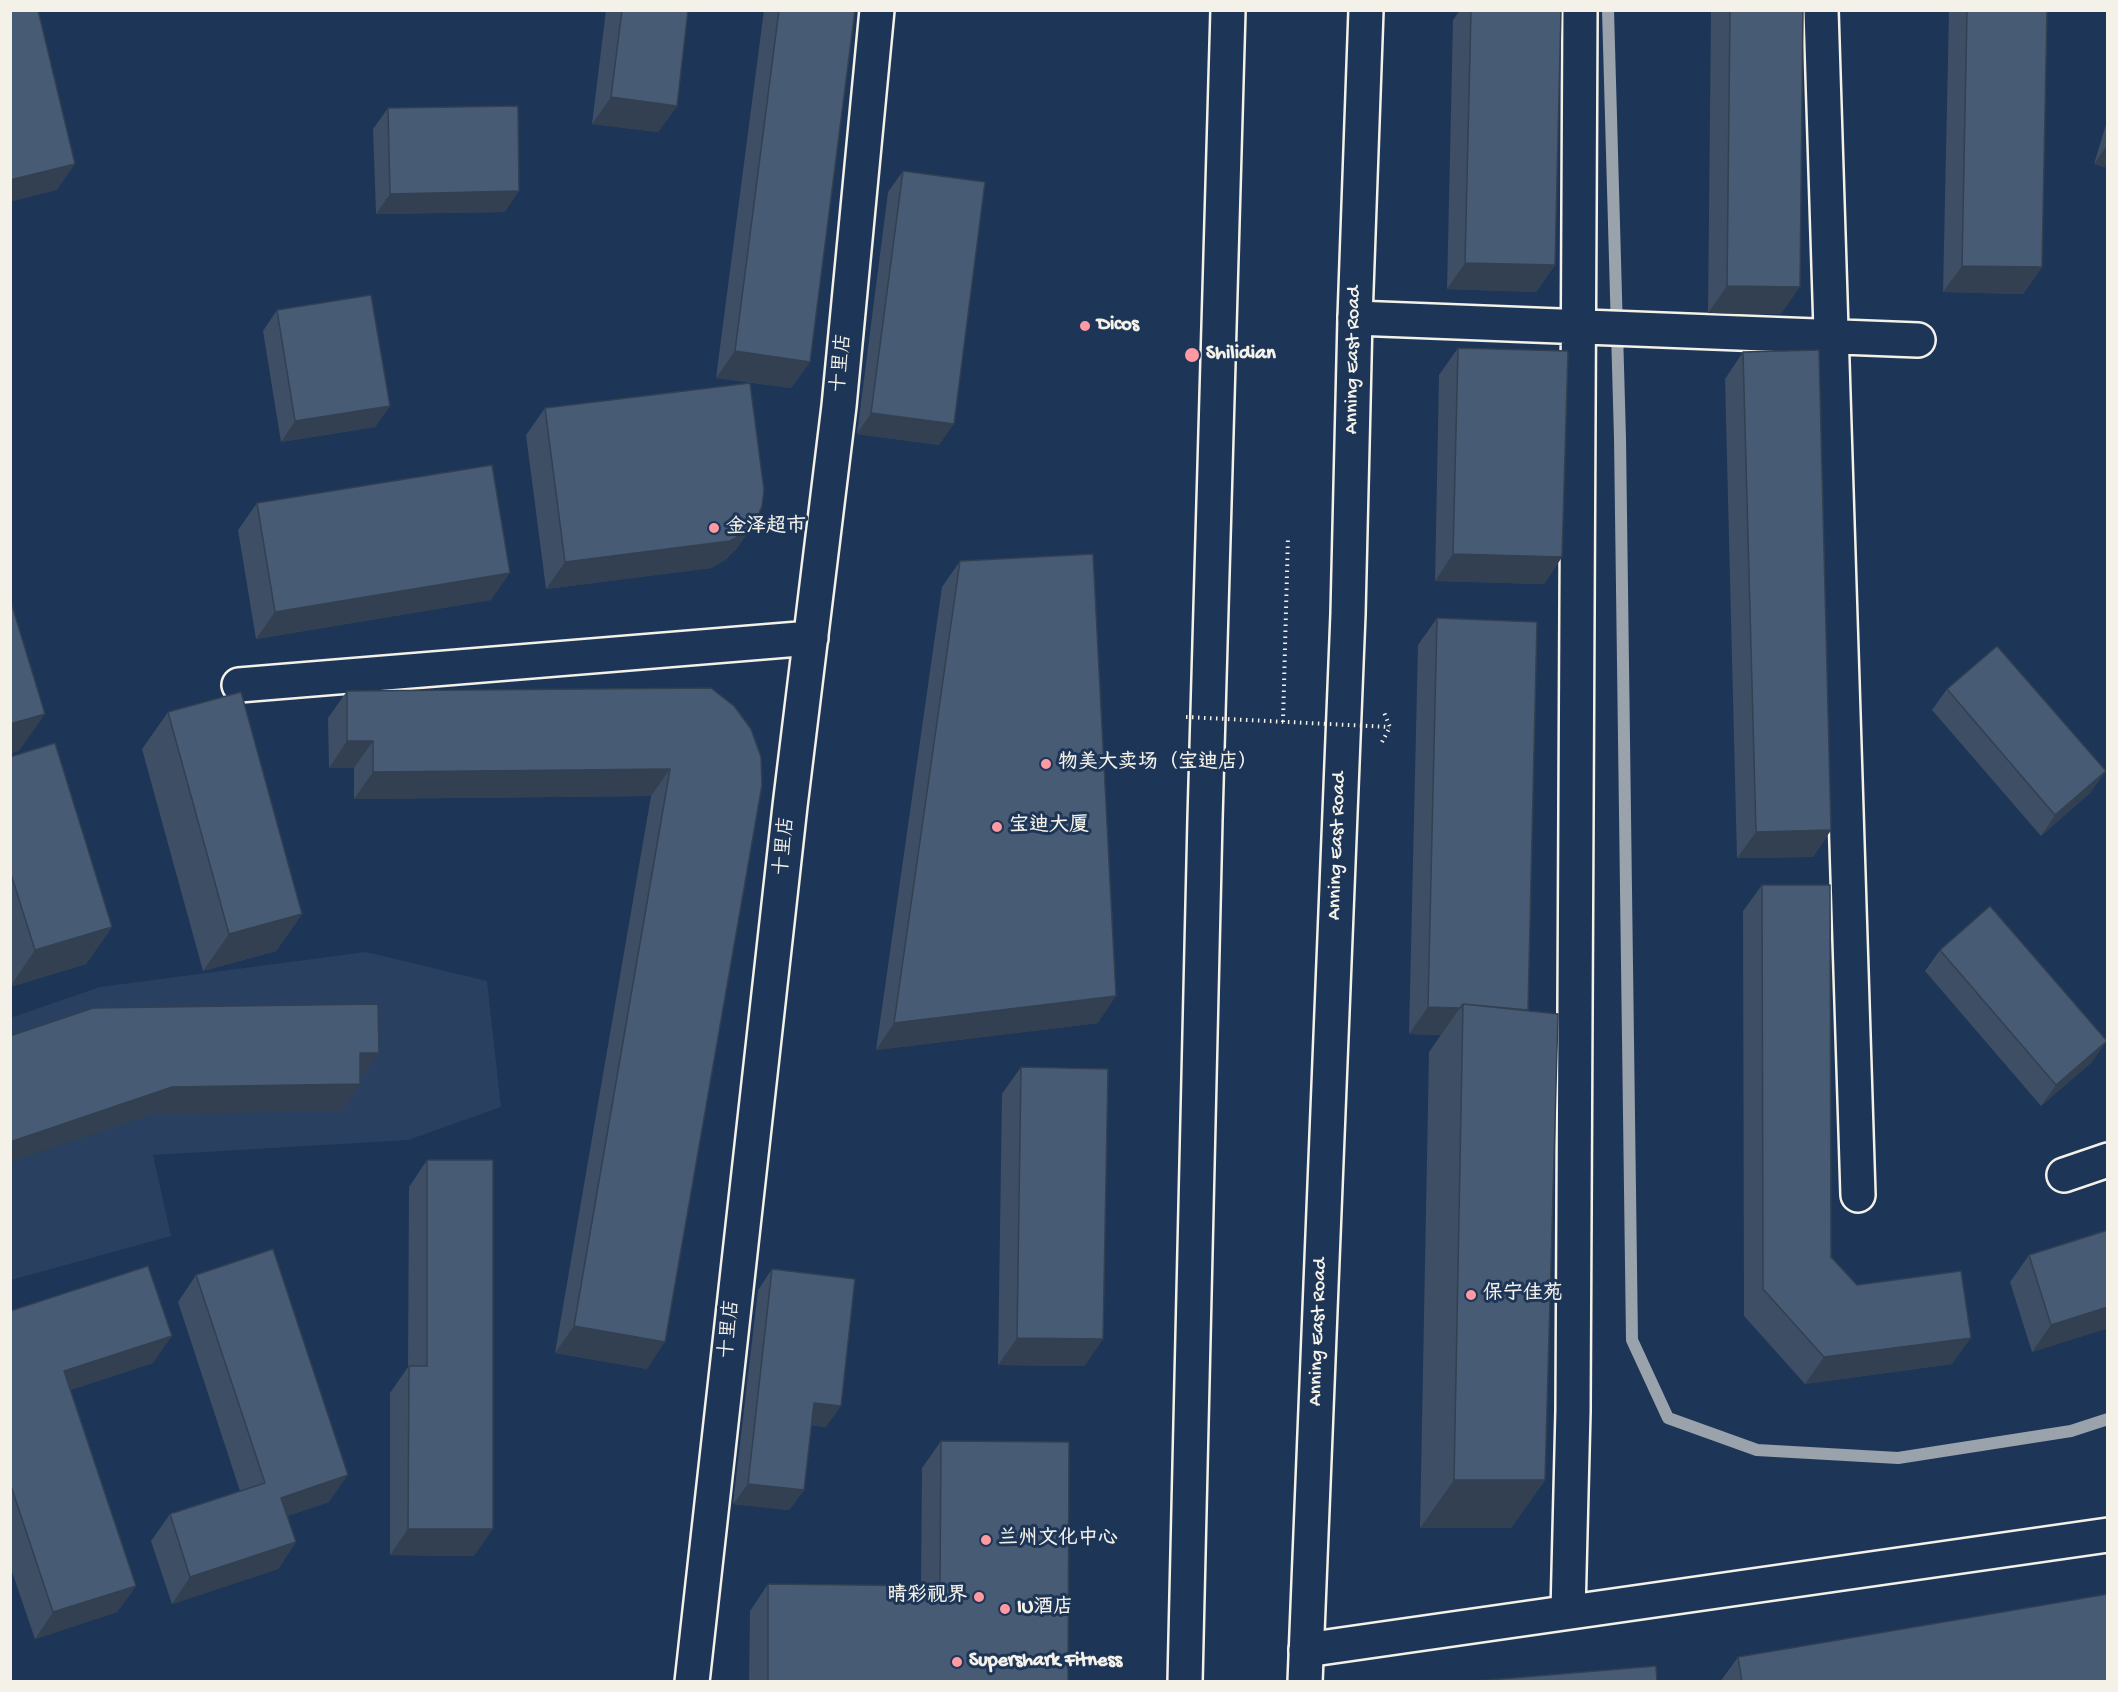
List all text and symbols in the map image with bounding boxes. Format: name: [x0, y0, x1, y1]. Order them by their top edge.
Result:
street label: Anning East Road: [1341, 286, 1367, 434]
place label: Dicos: [1097, 314, 1139, 338]
marker: Dicos: [1078, 319, 1092, 333]
street label: 十里店: [828, 332, 858, 394]
place label: Shilidian: [1206, 343, 1276, 367]
marker: Shilidian: [1183, 346, 1201, 364]
place label: 金泽超市: [726, 516, 806, 540]
marker: 金泽超市: [707, 521, 721, 535]
place label: 物美大卖场（宝迪店）: [1058, 752, 1258, 776]
marker: 物美大卖场（宝迪店）: [1039, 757, 1053, 771]
street label: Anning East Road: [1323, 771, 1353, 921]
street label: 十里店: [771, 815, 801, 877]
place label: 宝迪大厦: [1009, 815, 1089, 839]
marker: 宝迪大厦: [990, 820, 1004, 834]
street label: Anning East Road: [1304, 1257, 1334, 1407]
place label: 保宁佳苑: [1483, 1283, 1563, 1307]
marker: 保宁佳苑: [1464, 1288, 1478, 1302]
street label: 十里店: [716, 1298, 746, 1360]
place label: 兰州文化中心: [998, 1528, 1118, 1552]
marker: 兰州文化中心: [979, 1533, 993, 1547]
place label: 晴彩视界: [887, 1585, 967, 1609]
marker: 晴彩视界: [972, 1590, 986, 1604]
place label: IU酒店: [1017, 1597, 1073, 1621]
marker: IU酒店: [998, 1602, 1012, 1616]
place label: Supershark Fitness: [969, 1650, 1122, 1674]
marker: Supershark Fitness: [950, 1655, 964, 1669]

